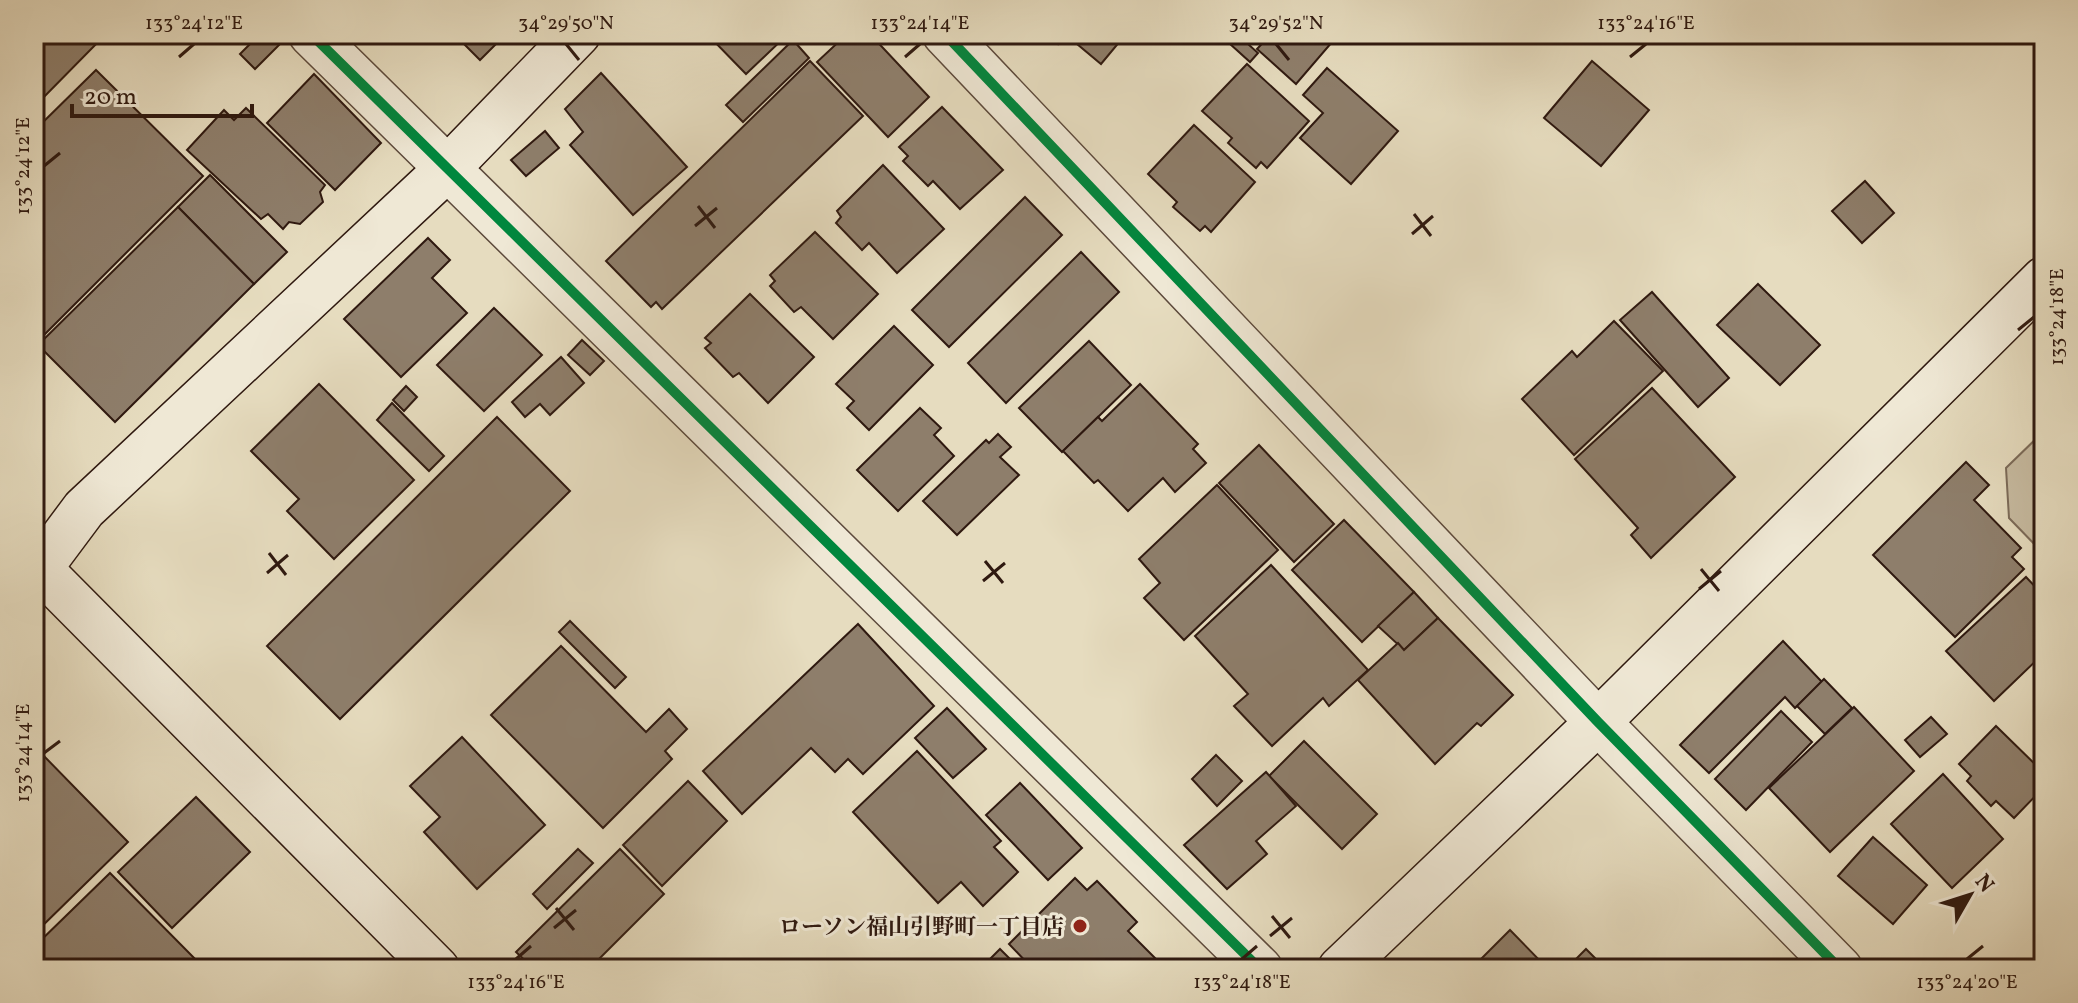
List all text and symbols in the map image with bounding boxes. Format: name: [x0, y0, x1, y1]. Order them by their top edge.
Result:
text: 133°24'12"E: [145, 10, 243, 38]
text: 34°29'50"N: [518, 10, 614, 38]
text: 133°24'14"E: [871, 10, 969, 38]
text: 34°29'52"N: [1228, 10, 1324, 38]
text: 133°24'16"E: [1597, 10, 1695, 38]
scale bar: [72, 68, 252, 118]
text: 20 m: [84, 81, 137, 115]
text: 133°24'12"E: [10, 117, 38, 215]
text: 133°24'18"E: [2044, 268, 2072, 366]
text: 133°24'14"E: [10, 704, 38, 802]
north arrow: [1930, 855, 2010, 935]
text: N: [1967, 868, 2001, 900]
place label: ローソン福山引野町一丁目店: [779, 913, 1064, 944]
marker: ローソン福山引野町一丁目店: [1071, 917, 1089, 935]
text: 133°24'16"E: [467, 969, 565, 997]
text: 133°24'18"E: [1193, 969, 1291, 997]
text: 133°24'20"E: [1916, 969, 2018, 997]

